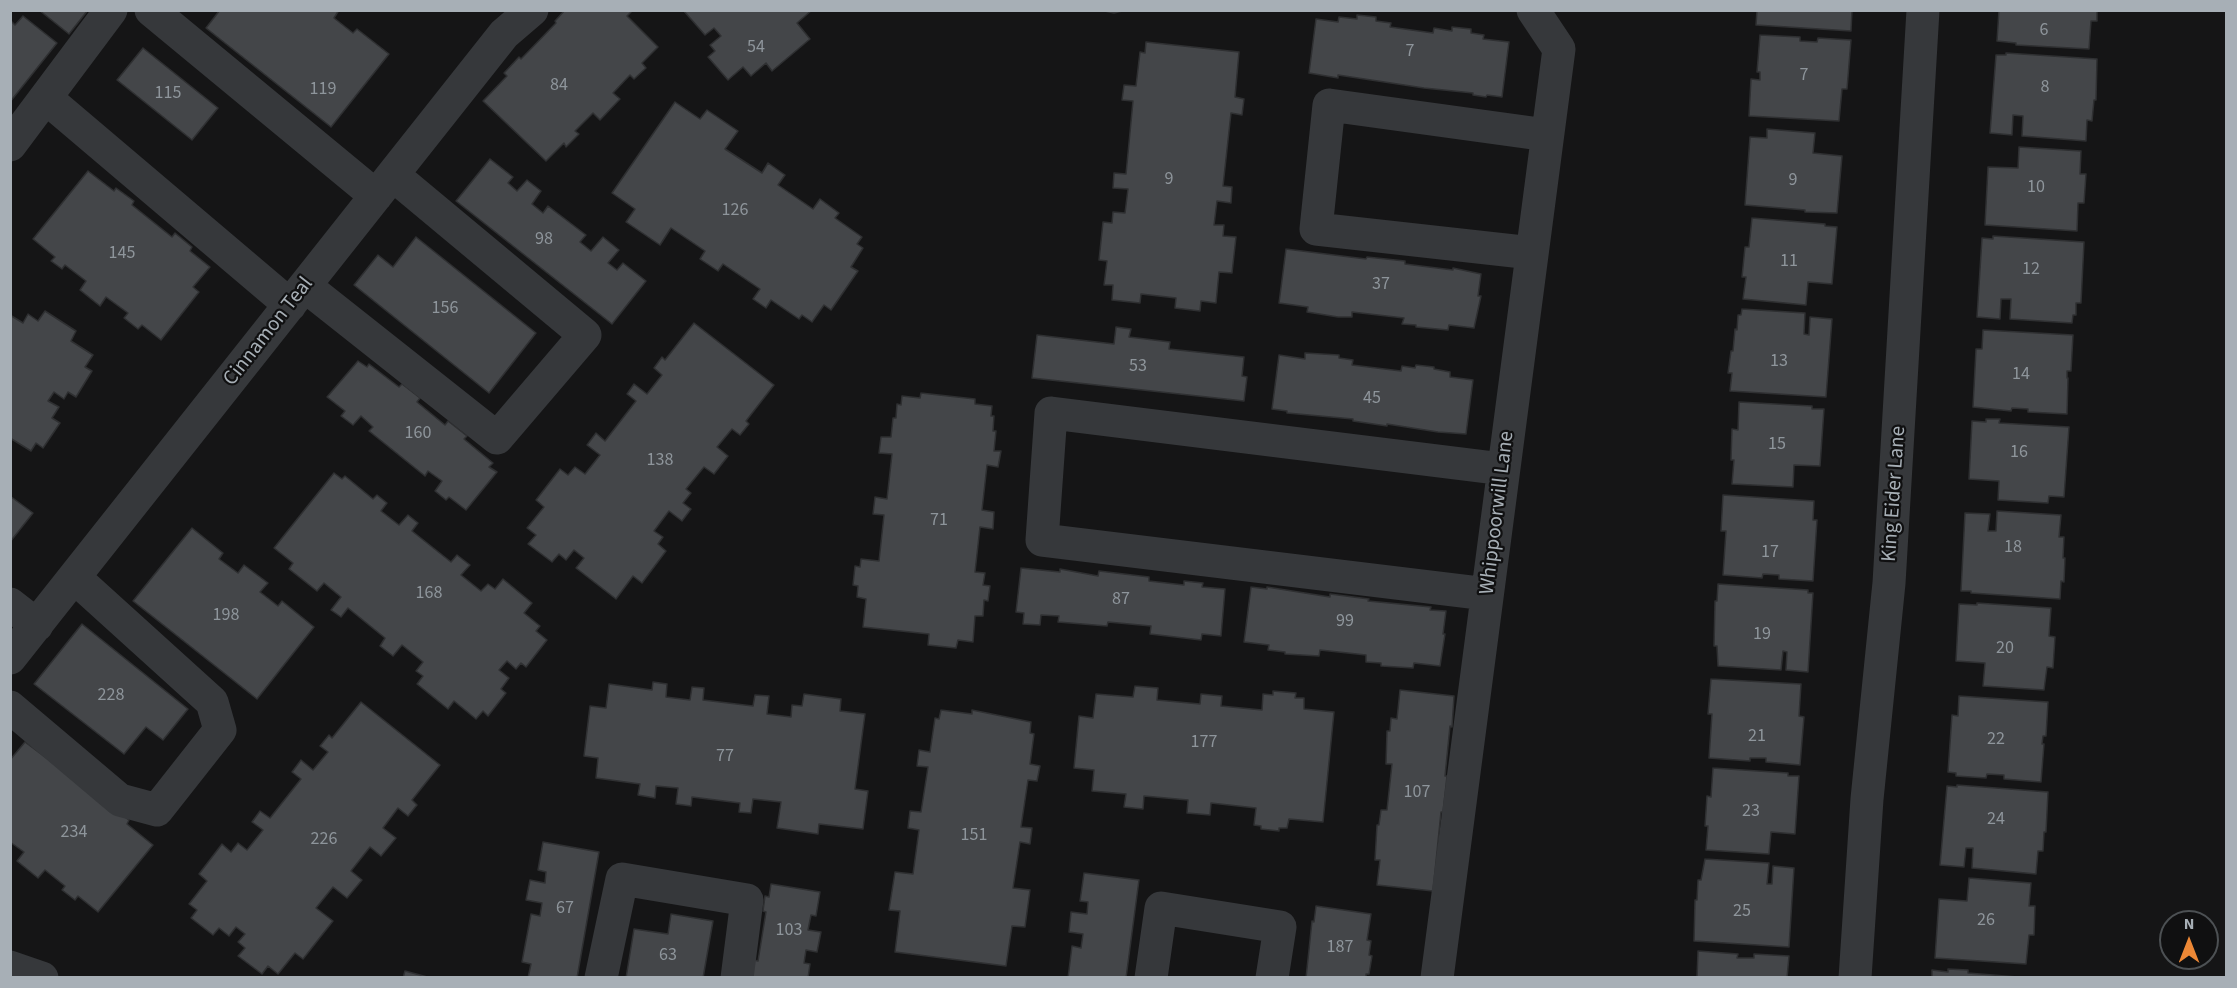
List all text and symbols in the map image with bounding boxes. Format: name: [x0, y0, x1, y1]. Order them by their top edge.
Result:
house number: 6: [2040, 20, 2048, 42]
house number: 54: [747, 37, 765, 59]
house number: 7: [1406, 41, 1414, 63]
house number: 7: [1800, 65, 1808, 87]
house number: 84: [550, 75, 568, 97]
house number: 8: [2041, 77, 2049, 99]
house number: 119: [310, 79, 336, 101]
house number: 115: [155, 83, 181, 105]
house number: 9: [1165, 169, 1173, 191]
house number: 9: [1789, 170, 1797, 192]
house number: 10: [2027, 177, 2045, 199]
house number: 126: [722, 200, 748, 222]
house number: 98: [535, 229, 553, 251]
house number: 145: [109, 243, 135, 265]
house number: 11: [1780, 251, 1798, 273]
house number: 12: [2022, 259, 2040, 281]
street label: Cinnamon Teal: [219, 273, 319, 391]
house number: 37: [1372, 274, 1390, 296]
house number: 156: [432, 298, 458, 320]
house number: 13: [1770, 351, 1788, 373]
house number: 53: [1129, 356, 1147, 378]
house number: 14: [2012, 364, 2030, 386]
house number: 45: [1363, 388, 1381, 410]
house number: 160: [405, 423, 431, 445]
street label: King Eider Lane: [1878, 425, 1912, 563]
street label: Whippoorwill Lane: [1475, 430, 1521, 596]
house number: 15: [1768, 434, 1786, 456]
house number: 16: [2010, 442, 2028, 464]
house number: 138: [647, 450, 673, 472]
house number: 71: [930, 510, 948, 532]
house number: 18: [2004, 537, 2022, 559]
house number: 17: [1761, 542, 1779, 564]
house number: 168: [416, 583, 442, 605]
house number: 87: [1112, 589, 1130, 611]
house number: 198: [213, 605, 239, 627]
house number: 99: [1336, 611, 1354, 633]
house number: 19: [1753, 624, 1771, 646]
house number: 20: [1996, 638, 2014, 660]
house number: 228: [98, 685, 124, 707]
house number: 21: [1748, 726, 1766, 748]
house number: 22: [1987, 729, 2005, 751]
house number: 177: [1191, 732, 1217, 754]
house number: 77: [716, 746, 734, 768]
house number: 107: [1404, 782, 1430, 804]
house number: 23: [1742, 801, 1760, 823]
house number: 24: [1987, 809, 2005, 831]
house number: 234: [61, 822, 87, 844]
house number: 151: [961, 825, 987, 847]
house number: 226: [311, 829, 337, 851]
house number: 67: [556, 898, 574, 920]
house number: 25: [1733, 901, 1751, 923]
house number: 26: [1977, 910, 1995, 932]
north arrow: [2159, 910, 2219, 970]
text: N: [2184, 913, 2194, 935]
house number: 103: [776, 920, 802, 942]
house number: 187: [1327, 937, 1353, 959]
house number: 63: [659, 945, 677, 967]

